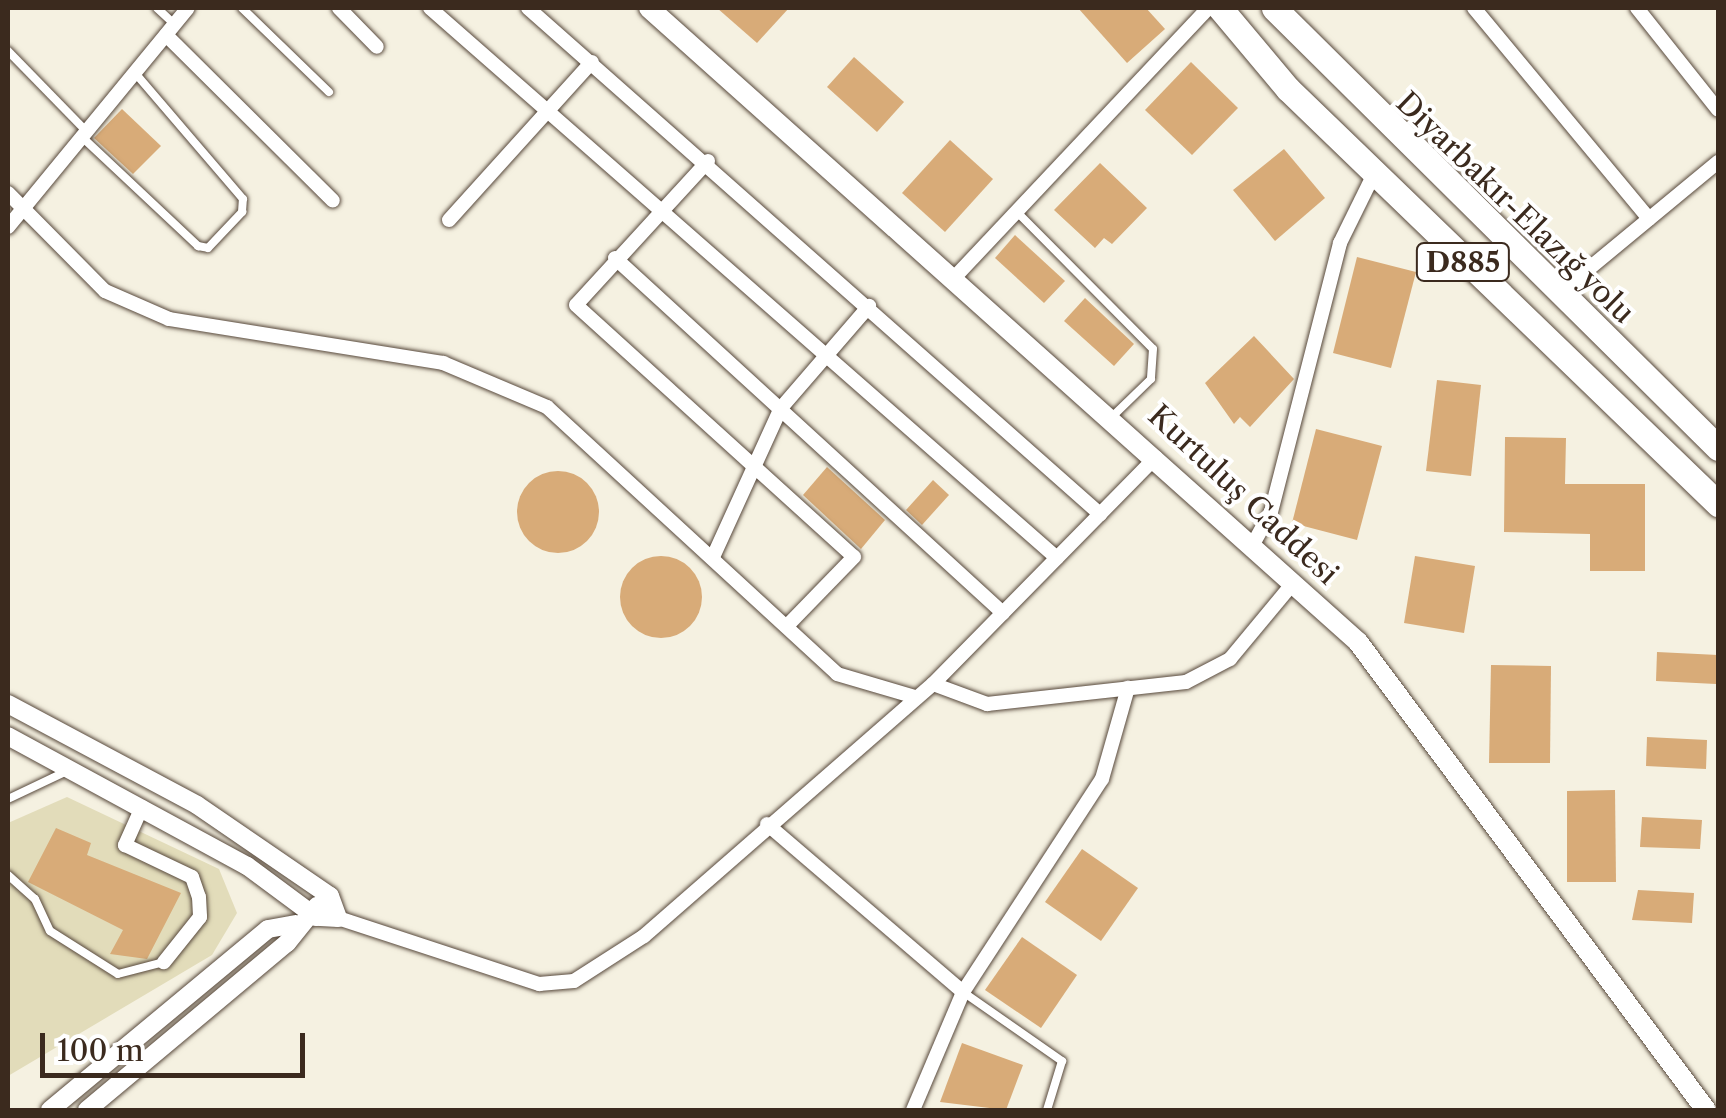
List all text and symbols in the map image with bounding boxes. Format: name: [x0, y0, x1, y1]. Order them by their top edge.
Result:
street label: Diyarbakır-Elazığ yolu: [1388, 85, 1642, 331]
road number: D885: [1416, 239, 1510, 285]
street label: Kurtuluş Caddesi: [1141, 398, 1345, 592]
scale bar: [45, 1013, 310, 1075]
text: 100 m: [57, 1032, 144, 1069]

